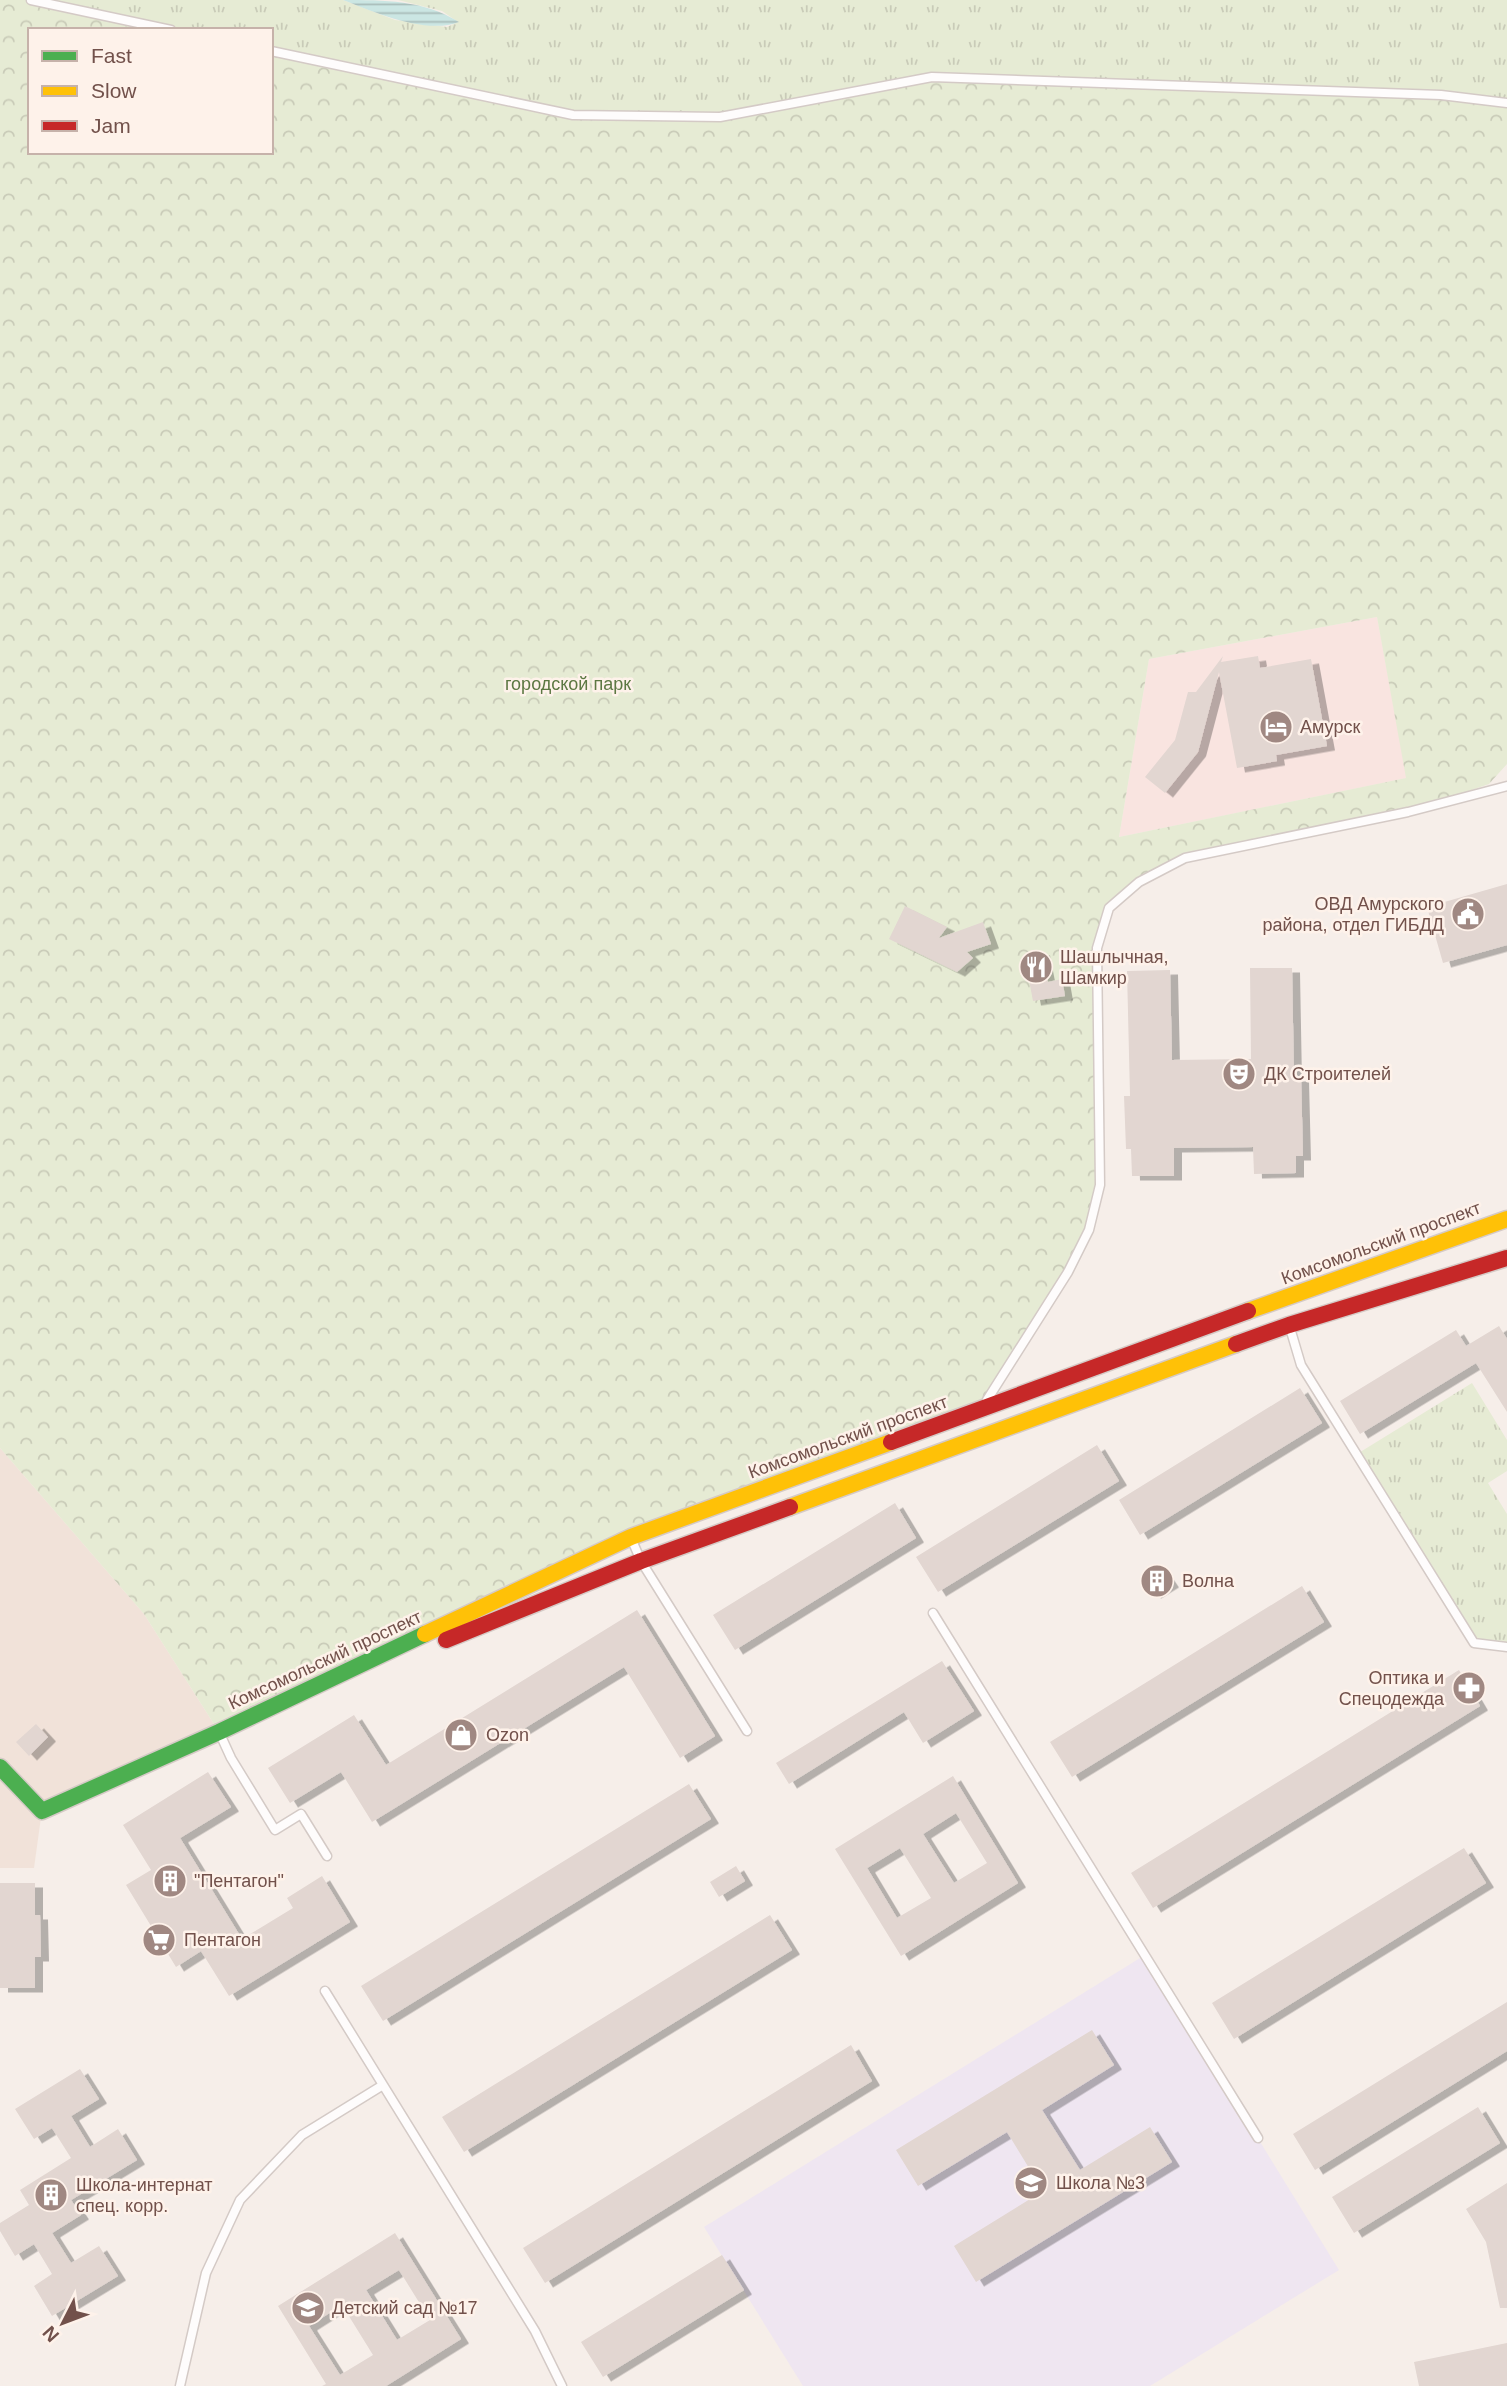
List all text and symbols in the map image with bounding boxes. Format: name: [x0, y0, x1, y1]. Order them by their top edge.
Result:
legend: [28, 28, 273, 154]
text: Fast: [91, 44, 132, 67]
text: Slow: [91, 79, 137, 102]
text: Jam: [91, 114, 131, 137]
park label: городской парк: [505, 674, 631, 694]
hotel icon: Амурск: [1257, 708, 1295, 746]
place label: Амурск: [1300, 717, 1360, 737]
place label: ОВД Амурского района, отдел ГИБДД: [1262, 894, 1444, 935]
public building icon: ОВД Амурского района, отдел ГИБДД: [1449, 895, 1487, 933]
place label: Шашлычная, Шамкир: [1060, 947, 1168, 988]
restaurant icon: Шашлычная, Шамкир: [1017, 948, 1055, 986]
theatre icon: ДК Строителей: [1220, 1055, 1258, 1093]
place label: ДК Строителей: [1264, 1064, 1391, 1084]
street label: Комсомольский проспект: [1279, 1198, 1483, 1288]
street label: Комсомольский проспект: [746, 1392, 950, 1482]
building icon: Волна: [1138, 1562, 1176, 1600]
place label: Волна: [1182, 1571, 1235, 1591]
street label: Комсомольский проспект: [225, 1606, 425, 1714]
place label: Оптика и Спецодежда: [1339, 1668, 1445, 1709]
pharmacy icon: Оптика и Спецодежда: [1450, 1669, 1488, 1707]
shop icon: Ozon: [442, 1716, 480, 1754]
place label: Ozon: [486, 1725, 529, 1745]
building icon: "Пентагон": [151, 1862, 189, 1900]
place label: "Пентагон": [194, 1871, 284, 1891]
supermarket icon: Пентагон: [140, 1921, 178, 1959]
place label: Пентагон: [184, 1930, 261, 1950]
school or university icon: Школа №3: [1012, 2164, 1050, 2202]
place label: Школа №3: [1056, 2173, 1145, 2193]
place label: Школа-интернат спец. корр.: [76, 2175, 213, 2216]
building icon: Школа-интернат спец. корр.: [32, 2176, 70, 2214]
north arrow: [28, 2288, 98, 2358]
school or university icon: Детский сад №17: [289, 2289, 327, 2327]
place label: Детский сад №17: [332, 2298, 477, 2318]
text: N: [38, 2322, 63, 2346]

